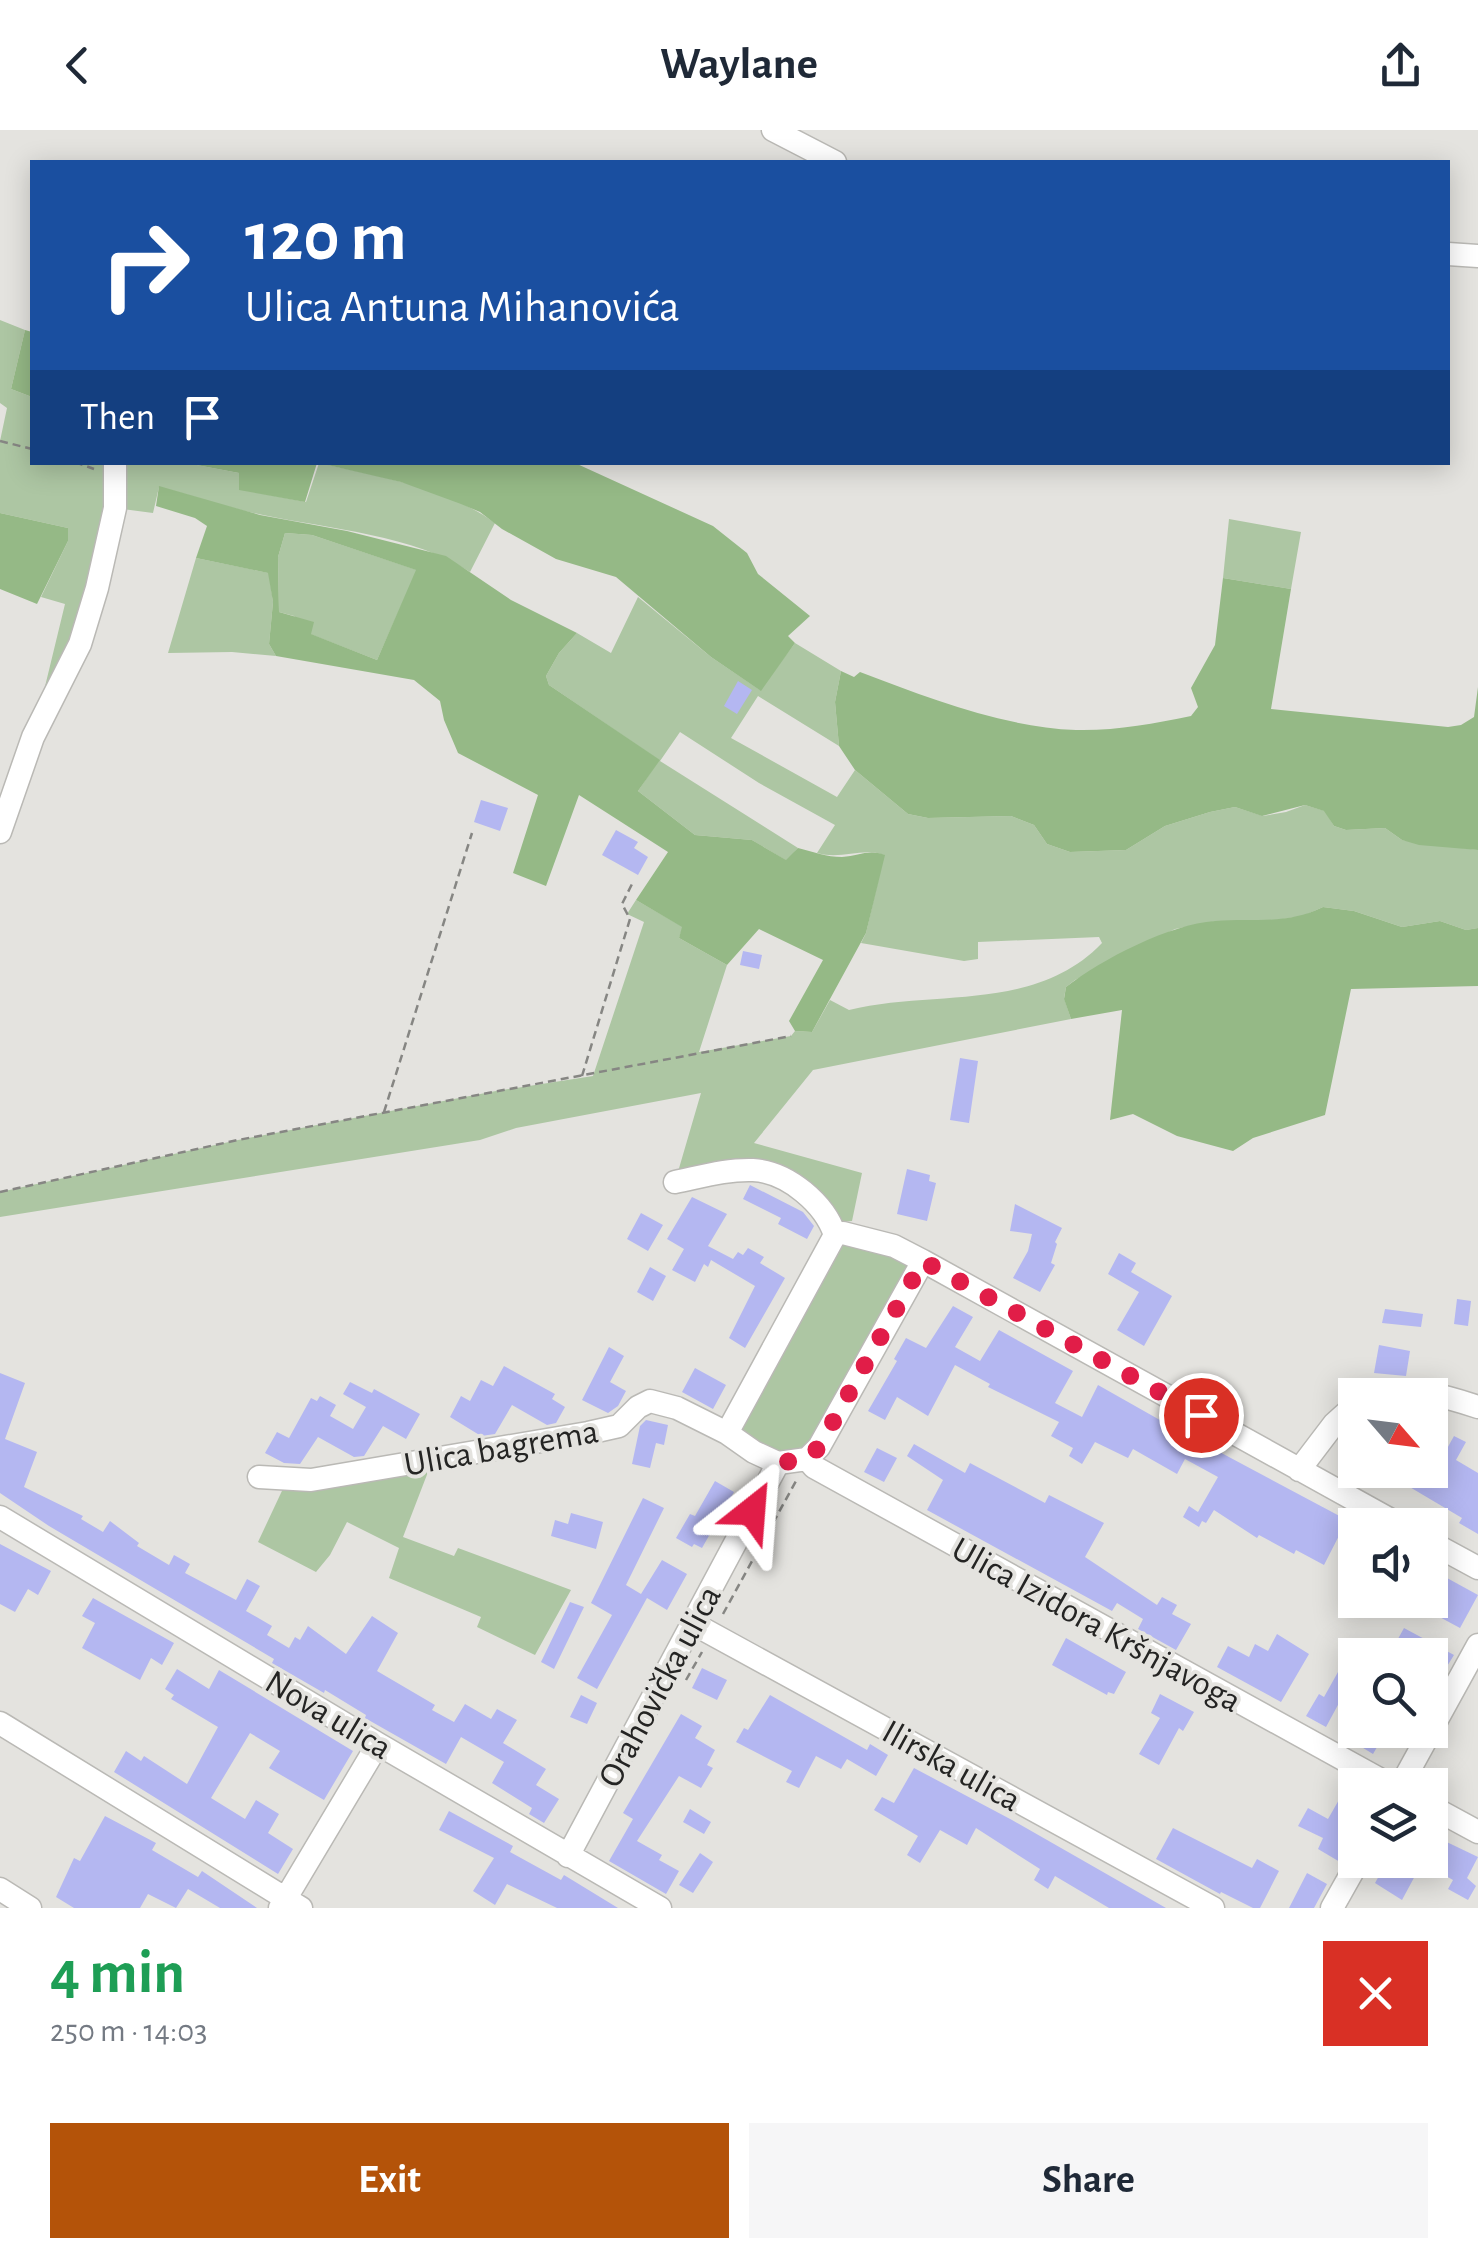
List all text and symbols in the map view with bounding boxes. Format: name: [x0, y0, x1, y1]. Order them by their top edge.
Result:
icon: back: [50, 38, 105, 93]
icon: share: [1373, 38, 1428, 93]
text: Waylane: [660, 42, 818, 87]
icon: right: [80, 200, 210, 330]
text: 120 m: [245, 203, 407, 273]
text: Ulica Antuna Mihanovića: [245, 285, 680, 330]
icon: arrive: [175, 390, 230, 445]
text: Then: [80, 399, 155, 437]
pin: [1159, 1373, 1244, 1458]
north arrow: [1338, 1378, 1448, 1488]
map controls: [1338, 1378, 1448, 1878]
icon: arrive: [1174, 1388, 1229, 1443]
street label: Ulica bagrema: [401, 1414, 601, 1483]
position arrow: [700, 1459, 804, 1563]
button: sound: [1338, 1508, 1448, 1618]
street label: Ulica Izidora Kršnjavoga: [946, 1531, 1247, 1719]
street label: Orahovička ulica: [593, 1580, 728, 1793]
button: search: [1338, 1638, 1448, 1748]
street label: Nova ulica: [259, 1664, 397, 1766]
street label: Ilirska ulica: [876, 1714, 1026, 1819]
button: layers: [1338, 1768, 1448, 1878]
button: close: [1323, 1941, 1428, 2046]
text: 4 min: [50, 1944, 185, 2004]
text: 250 m · 14:03: [50, 2015, 207, 2047]
button: Exit: [50, 2123, 729, 2238]
button: Share: [749, 2123, 1428, 2238]

